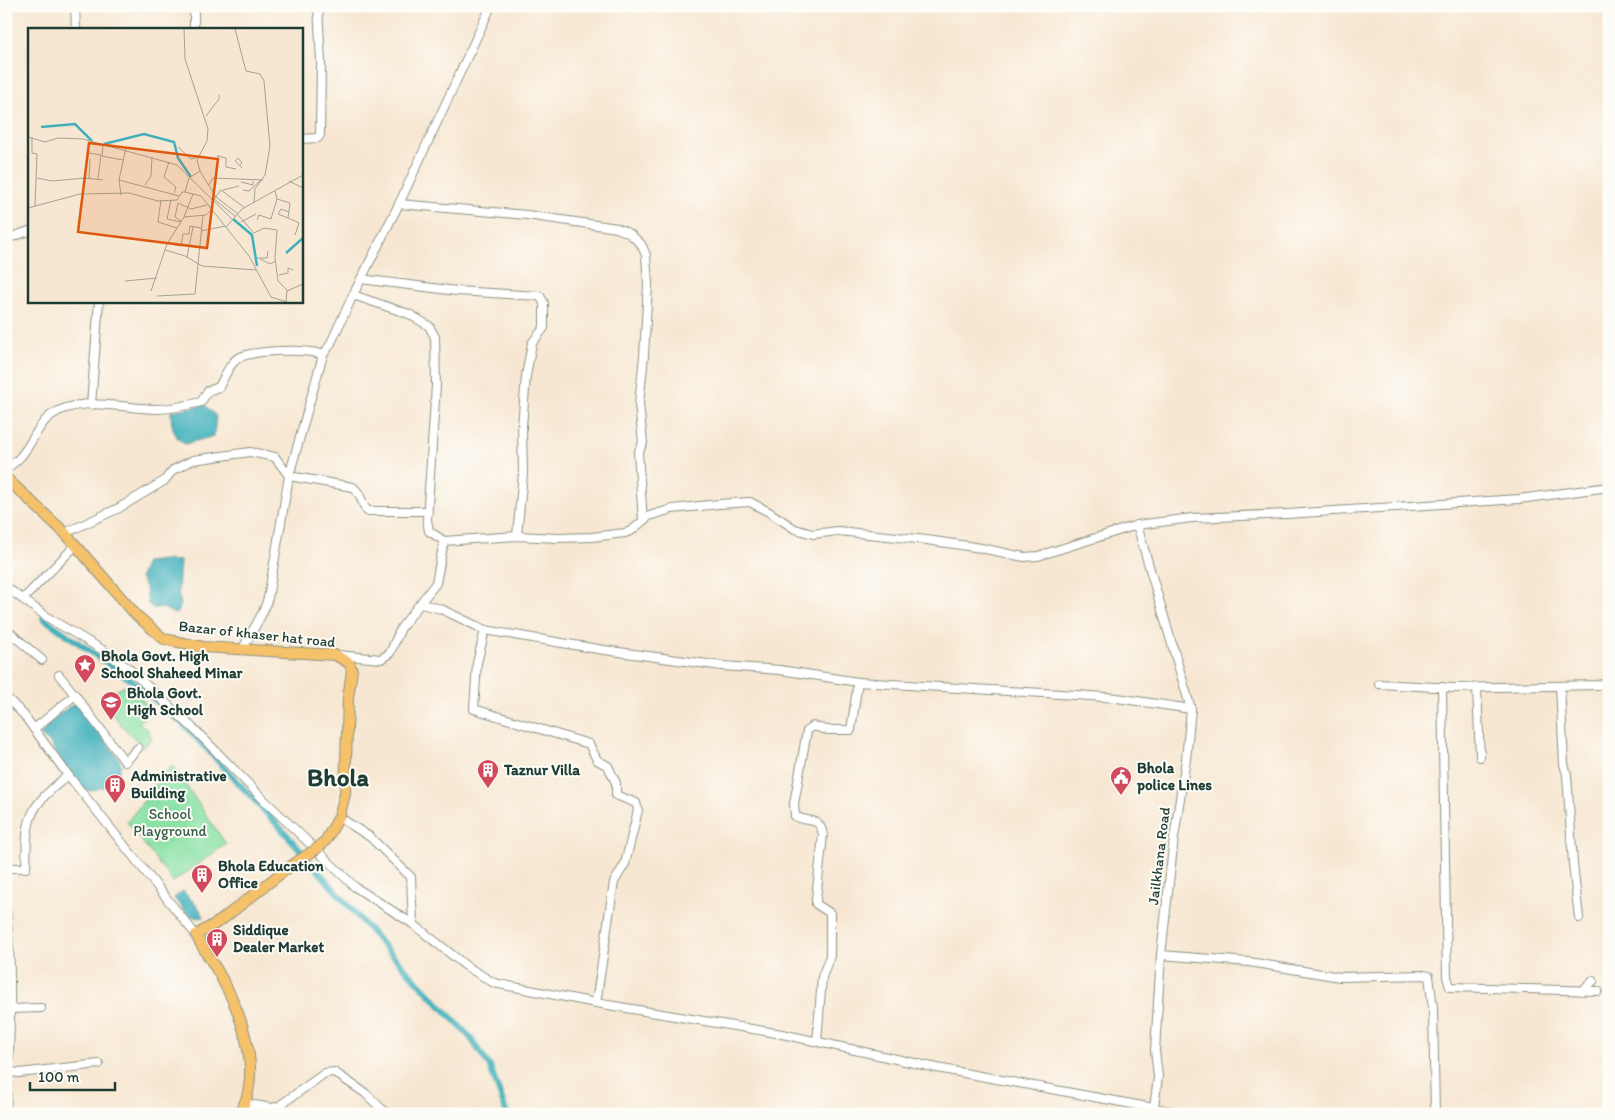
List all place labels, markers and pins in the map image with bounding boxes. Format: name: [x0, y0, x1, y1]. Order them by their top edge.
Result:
place label: Bhola Govt. High School Shaheed Minar: [101, 647, 243, 682]
place icon: Bhola Govt. High School Shaheed Minar: [73, 653, 97, 684]
place label: Bhola Govt. High School: [127, 684, 204, 720]
school or university icon: Bhola Govt. High School: [99, 690, 123, 721]
building icon: Taznur Villa: [476, 758, 500, 789]
place label: Bhola police Lines: [1136, 759, 1212, 795]
place label: Taznur Villa: [503, 761, 580, 779]
public building icon: Bhola police Lines: [1109, 765, 1133, 796]
place label: Administrative Building: [130, 767, 227, 803]
building icon: Administrative Building: [103, 773, 127, 804]
place label: Bhola Education Office: [218, 857, 324, 892]
building icon: Bhola Education Office: [190, 863, 214, 894]
place label: Siddique Dealer Market: [233, 921, 324, 956]
building icon: Siddique Dealer Market: [205, 927, 229, 958]

